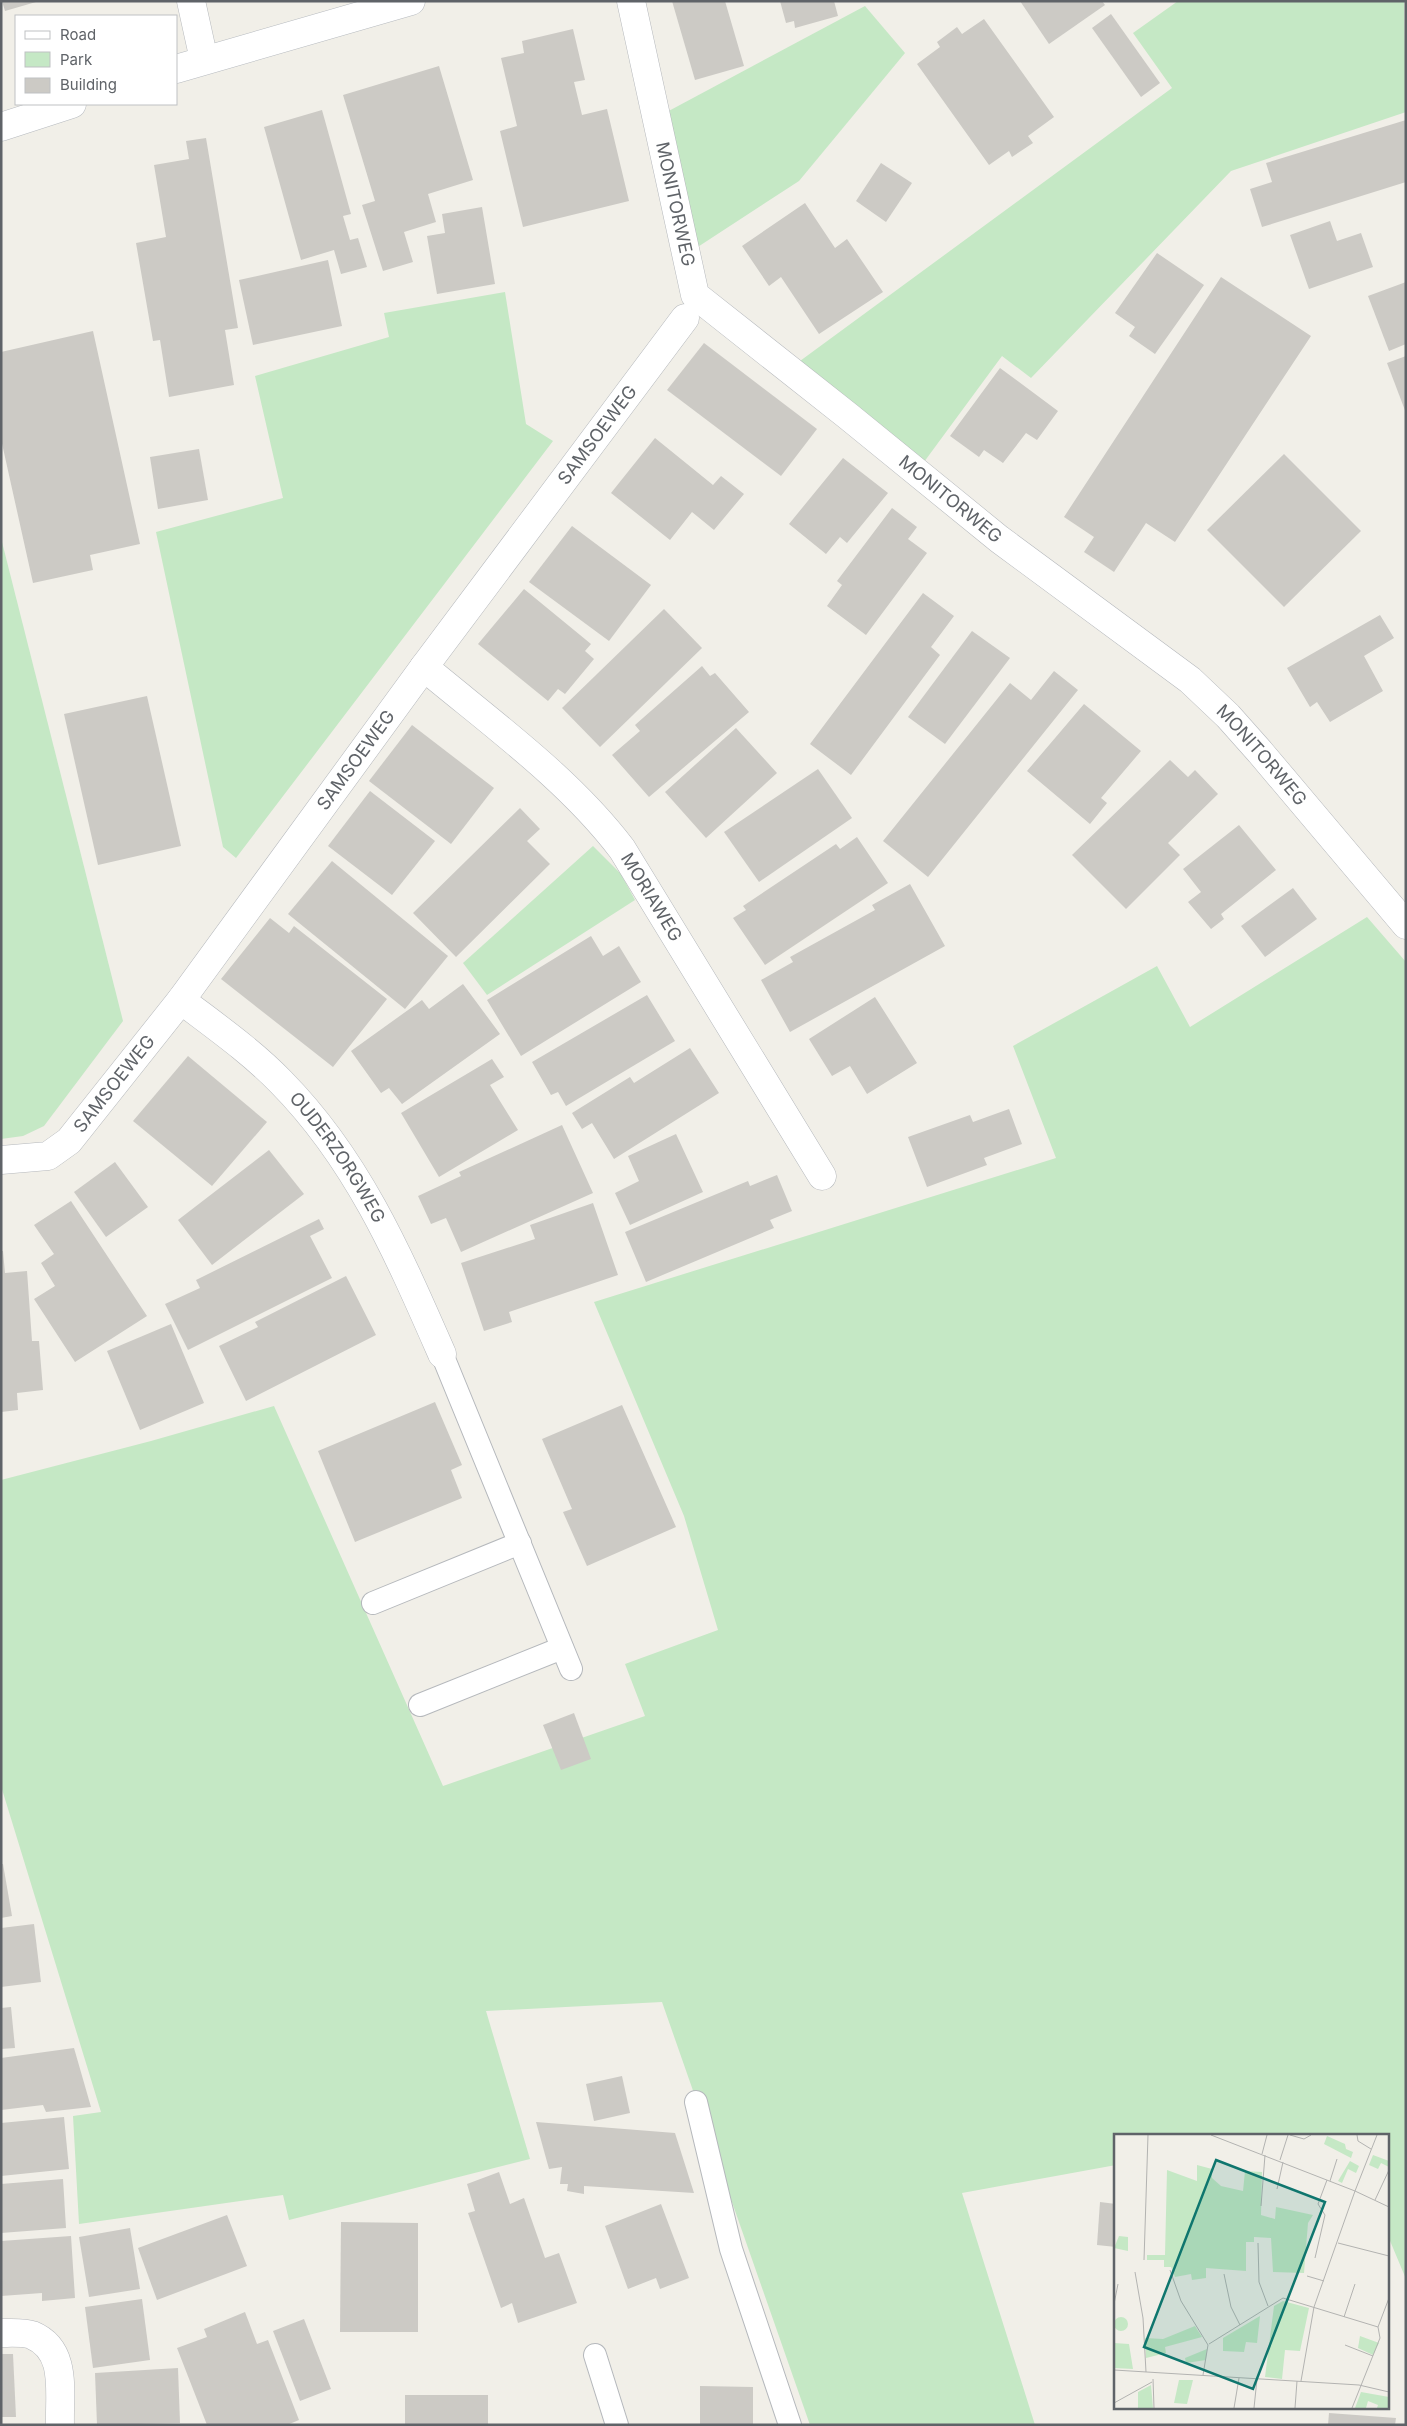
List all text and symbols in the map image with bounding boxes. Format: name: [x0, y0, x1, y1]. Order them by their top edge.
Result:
legend: [15, 15, 178, 105]
text: Road: [60, 25, 96, 44]
text: Park: [60, 50, 93, 69]
text: Building: [60, 75, 117, 94]
street label: MONITORWEG: [652, 140, 699, 268]
street label: SAMSOEWEG: [553, 381, 641, 488]
street label: MONITORWEG: [895, 451, 1007, 547]
street label: MONITORWEG: [1212, 700, 1312, 810]
street label: SAMSOEWEG: [312, 706, 399, 814]
street label: MORIAWEG: [617, 849, 687, 945]
street label: SAMSOEWEG: [69, 1031, 159, 1136]
street label: OUDERZORGWEG: [286, 1087, 390, 1226]
inset map: [1114, 2134, 1390, 2408]

